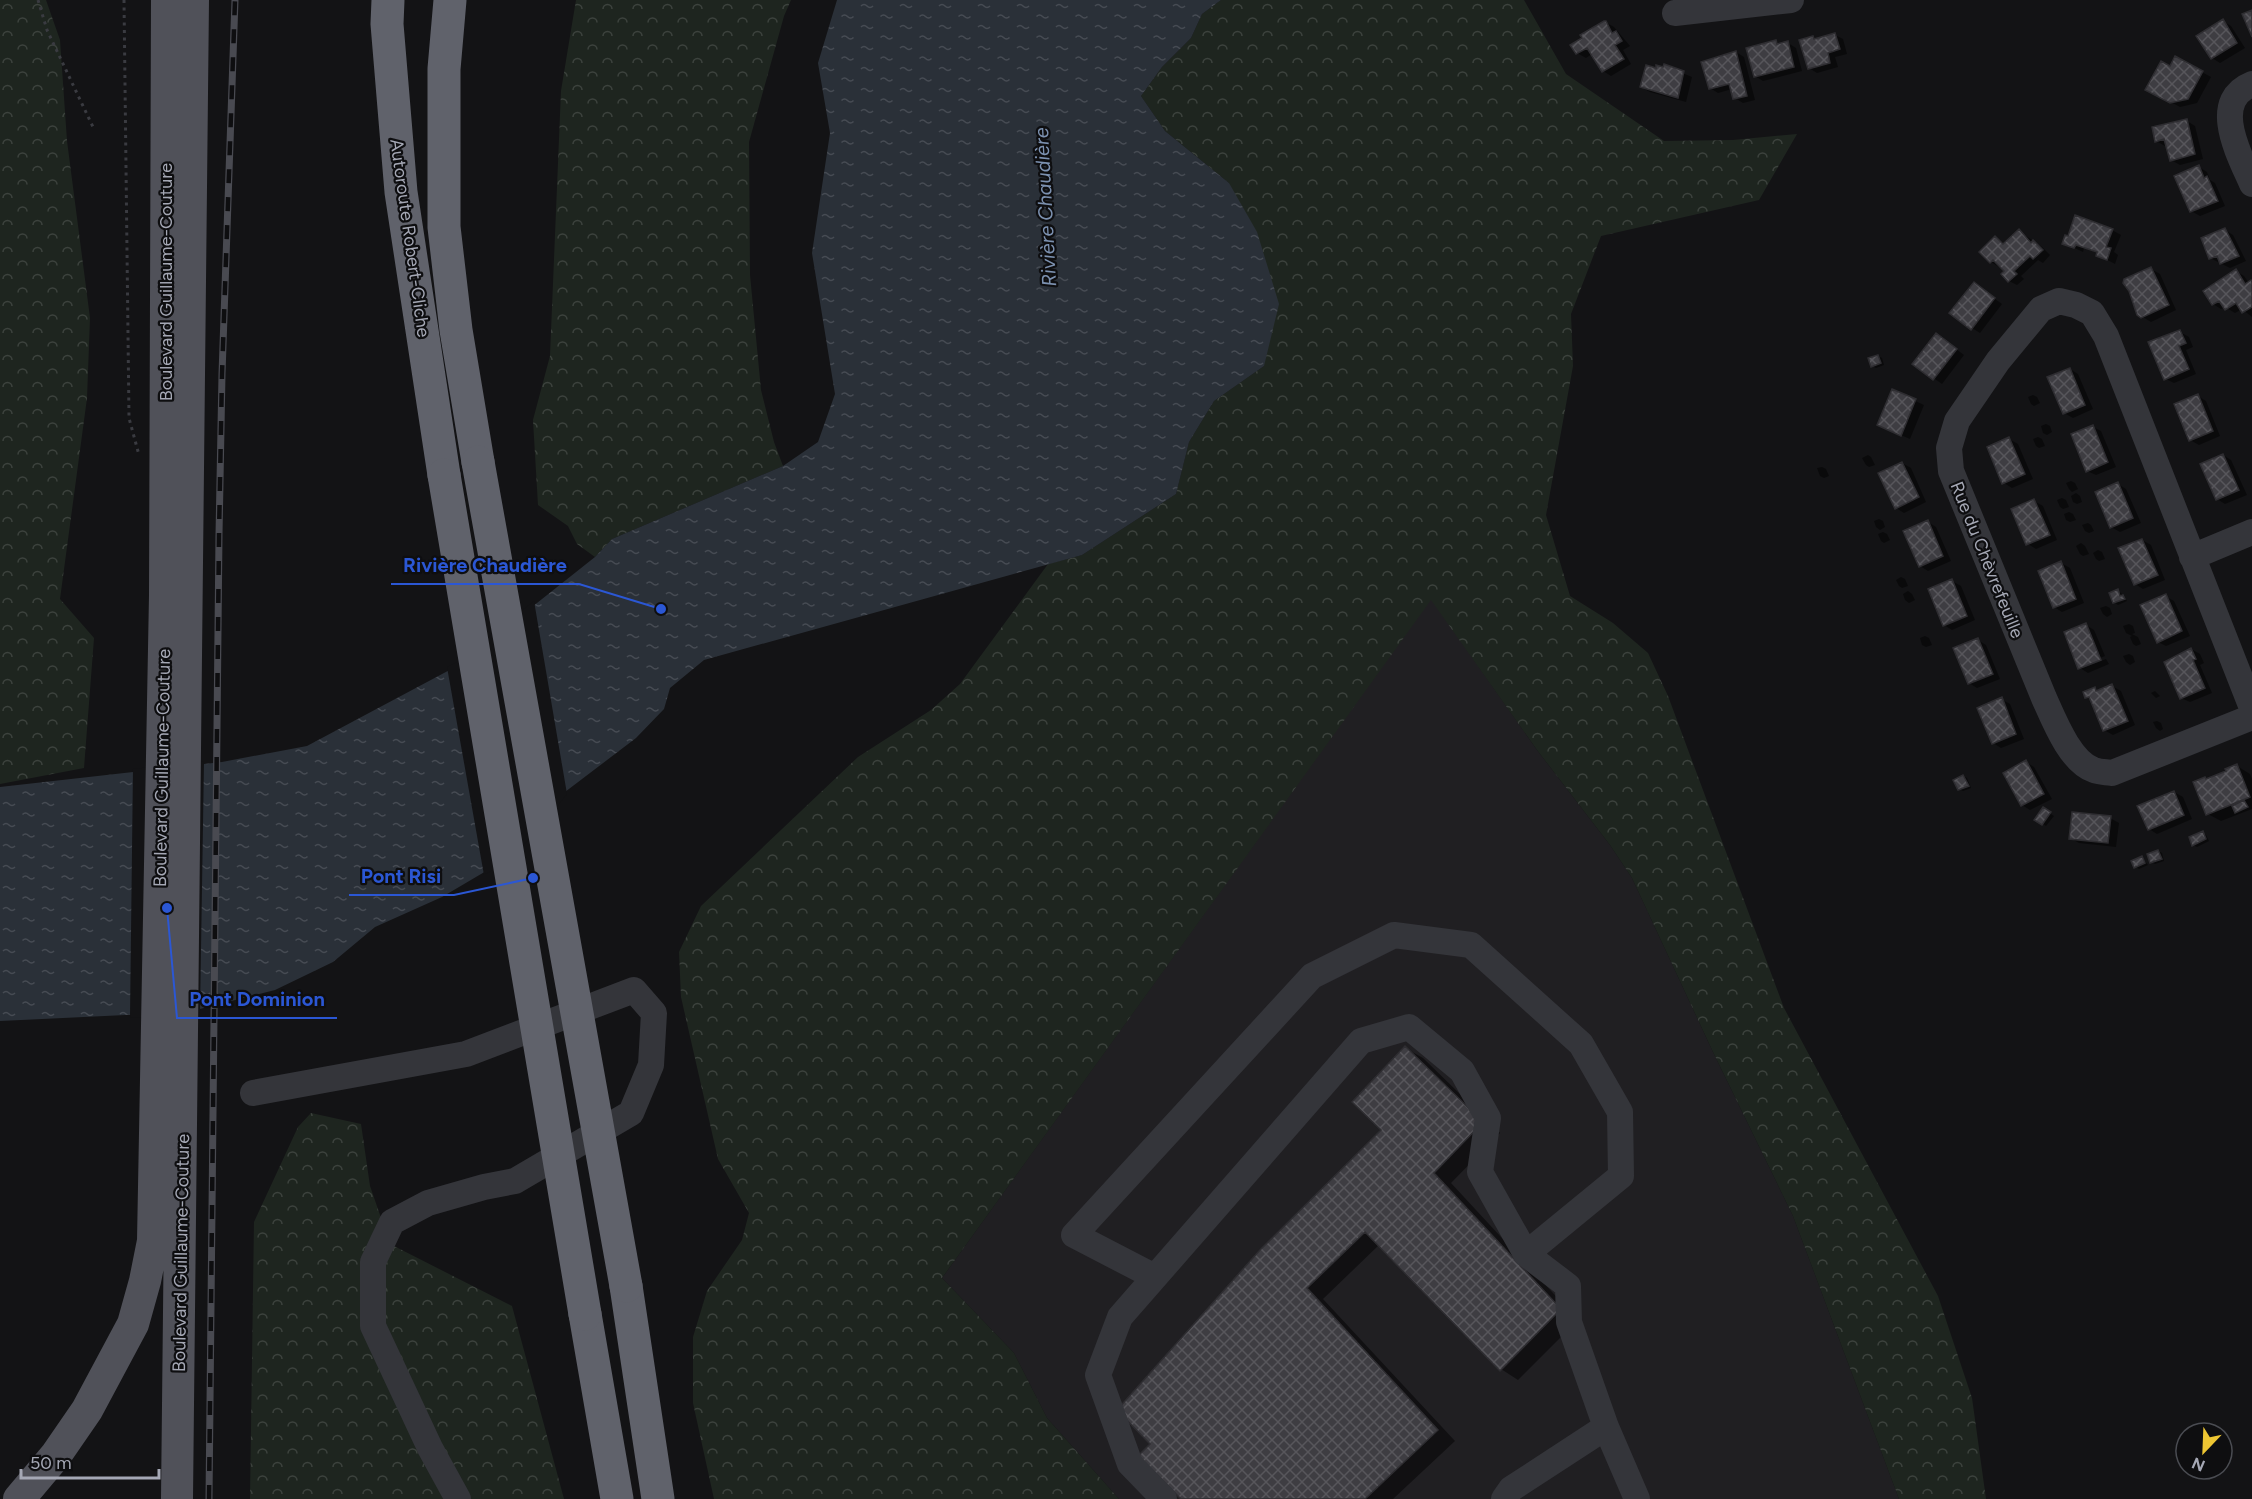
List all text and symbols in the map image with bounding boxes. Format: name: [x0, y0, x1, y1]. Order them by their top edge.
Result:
water label: Rivière Chaudière: [1029, 127, 1061, 287]
street label: Autoroute Robert-Cliche: [385, 137, 435, 339]
street label: Boulevard Guillaume-Couture: [155, 163, 177, 401]
street label: Rue du Chèvrefeuille: [1946, 479, 2029, 642]
callout: Rivière Chaudière: [391, 546, 579, 584]
text: Rivière Chaudière: [403, 553, 567, 577]
street label: Boulevard Guillaume-Couture: [149, 648, 175, 887]
callout: Pont Risi: [349, 857, 454, 895]
text: Pont Risi: [361, 864, 441, 888]
callout: Pont Dominion: [177, 980, 337, 1018]
text: Pont Dominion: [189, 987, 325, 1011]
street label: Boulevard Guillaume-Couture: [168, 1133, 194, 1372]
north arrow: [2174, 1421, 2234, 1481]
scale bar: [21, 1442, 159, 1480]
text: 50 m: [30, 1452, 72, 1474]
text: N: [2189, 1453, 2208, 1476]

